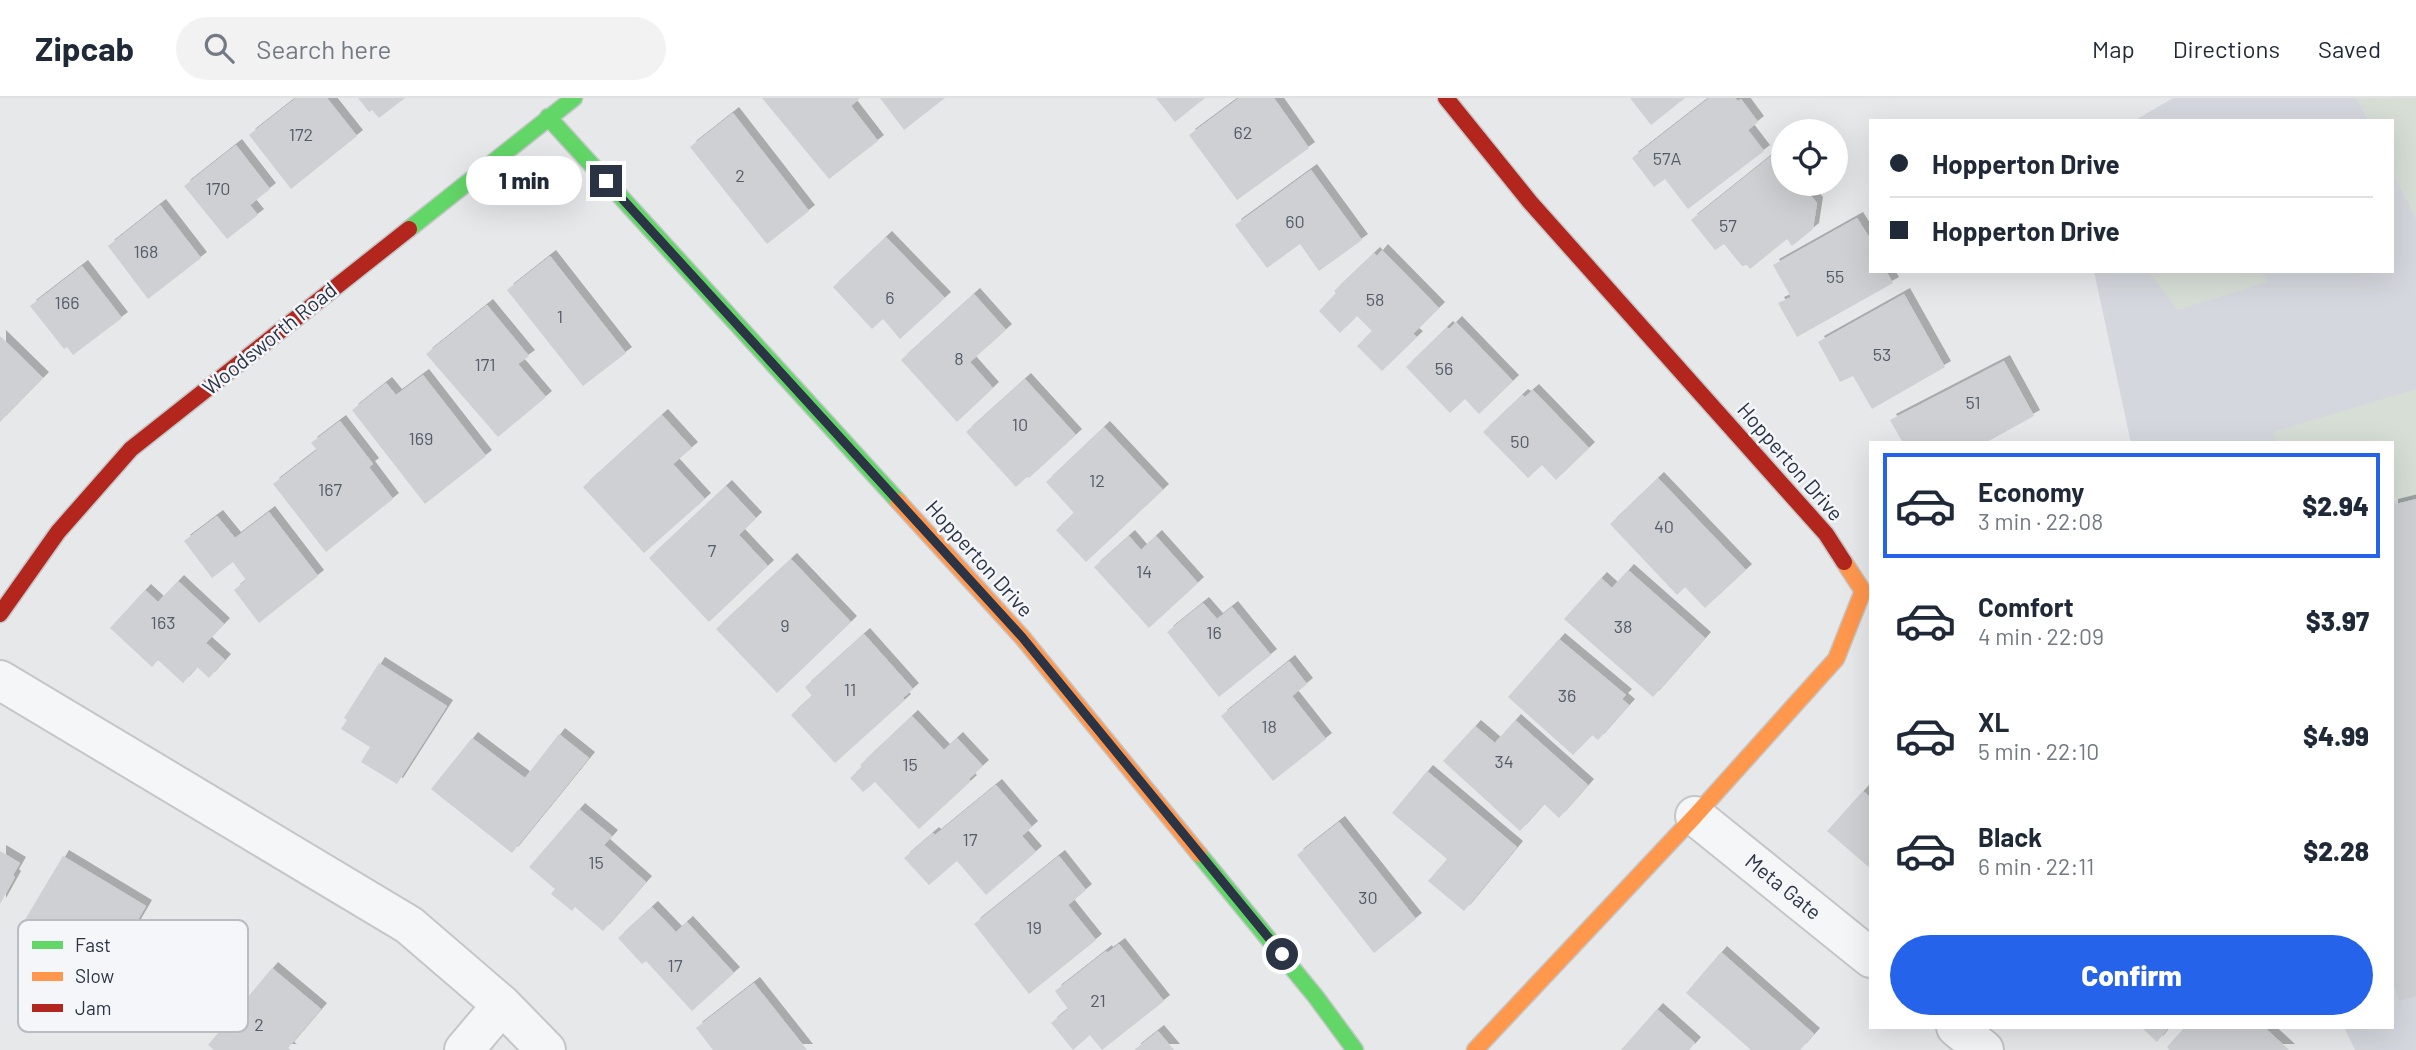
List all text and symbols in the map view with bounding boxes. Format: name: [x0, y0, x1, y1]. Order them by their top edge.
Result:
search box: [176, 17, 666, 80]
text: Zipcab: [35, 28, 134, 68]
icon: search: [200, 29, 238, 67]
text: Search here: [256, 33, 391, 64]
text: Map: [2092, 34, 2135, 63]
text: Directions: [2173, 34, 2280, 63]
text: Saved: [2318, 34, 2381, 63]
map controls: [1771, 119, 1848, 196]
button: locate: [1771, 119, 1848, 196]
house number: 62: [1234, 121, 1252, 143]
house number: 172: [289, 123, 313, 145]
house number: 57A: [1653, 147, 1681, 169]
text: Hopperton Drive: [1932, 148, 2120, 179]
callout: 1 min: [466, 156, 582, 206]
house number: 2: [735, 164, 745, 186]
route end: [590, 165, 622, 197]
text: 1 min: [499, 166, 549, 194]
house number: 170: [206, 177, 230, 199]
house number: 60: [1285, 210, 1305, 232]
house number: 57: [1719, 214, 1737, 236]
text: Hopperton Drive: [1932, 215, 2120, 246]
house number: 168: [134, 240, 158, 262]
house number: 55: [1826, 265, 1844, 287]
street label: Woodsworth Road: [197, 276, 341, 399]
house number: 6: [885, 286, 895, 308]
house number: 58: [1366, 288, 1384, 310]
house number: 166: [55, 291, 79, 313]
house number: 1: [557, 305, 563, 327]
house number: 53: [1873, 343, 1891, 365]
house number: 8: [954, 347, 964, 369]
house number: 171: [474, 353, 496, 375]
house number: 56: [1435, 357, 1453, 379]
house number: 51: [1965, 391, 1981, 413]
street label: Hopperton Drive: [1733, 397, 1849, 525]
house number: 10: [1012, 413, 1028, 435]
house number: 169: [409, 427, 433, 449]
house number: 50: [1510, 430, 1530, 452]
house number: 12: [1089, 469, 1105, 491]
icon: car: [1894, 474, 1957, 537]
text: Economy: [1978, 476, 2084, 507]
house number: 167: [318, 478, 343, 500]
text: $2.94: [2302, 490, 2369, 521]
street label: Hopperton Drive: [921, 494, 1039, 622]
text: 3 min · 22:08: [1978, 507, 2103, 535]
house number: 40: [1654, 515, 1674, 537]
house number: 7: [708, 539, 717, 561]
house number: 14: [1136, 560, 1152, 582]
icon: car: [1894, 589, 1957, 652]
text: Comfort: [1978, 591, 2074, 622]
text: $3.97: [2306, 605, 2369, 636]
house number: 163: [151, 611, 175, 633]
house number: 9: [780, 614, 790, 636]
house number: 38: [1614, 615, 1632, 637]
house number: 16: [1206, 621, 1222, 643]
text: 4 min · 22:09: [1978, 622, 2104, 650]
house number: 11: [844, 678, 856, 700]
house number: 36: [1558, 684, 1576, 706]
icon: car: [1894, 704, 1957, 767]
text: XL: [1978, 706, 2009, 737]
house number: 18: [1261, 715, 1277, 737]
text: $4.99: [2303, 720, 2369, 751]
text: 5 min · 22:10: [1978, 737, 2099, 765]
house number: 34: [1494, 750, 1514, 772]
house number: 15: [902, 753, 918, 775]
icon: car: [1894, 819, 1957, 882]
text: Black: [1978, 821, 2042, 852]
house number: 17: [963, 828, 978, 850]
text: $2.28: [2303, 835, 2369, 866]
street label: Meta Gate: [1741, 848, 1827, 924]
house number: 15: [588, 851, 604, 873]
text: 6 min · 22:11: [1978, 852, 2094, 880]
house number: 30: [1358, 886, 1378, 908]
house number: 19: [1026, 916, 1042, 938]
legend: [18, 920, 248, 1032]
text: Fast: [75, 933, 111, 956]
button: Confirm: [1890, 935, 2373, 1015]
route start: [1266, 938, 1298, 970]
house number: 17: [668, 954, 683, 976]
text: Slow: [75, 964, 114, 987]
house number: 21: [1090, 989, 1106, 1011]
text: Jam: [75, 996, 111, 1019]
house number: 2: [254, 1013, 264, 1035]

